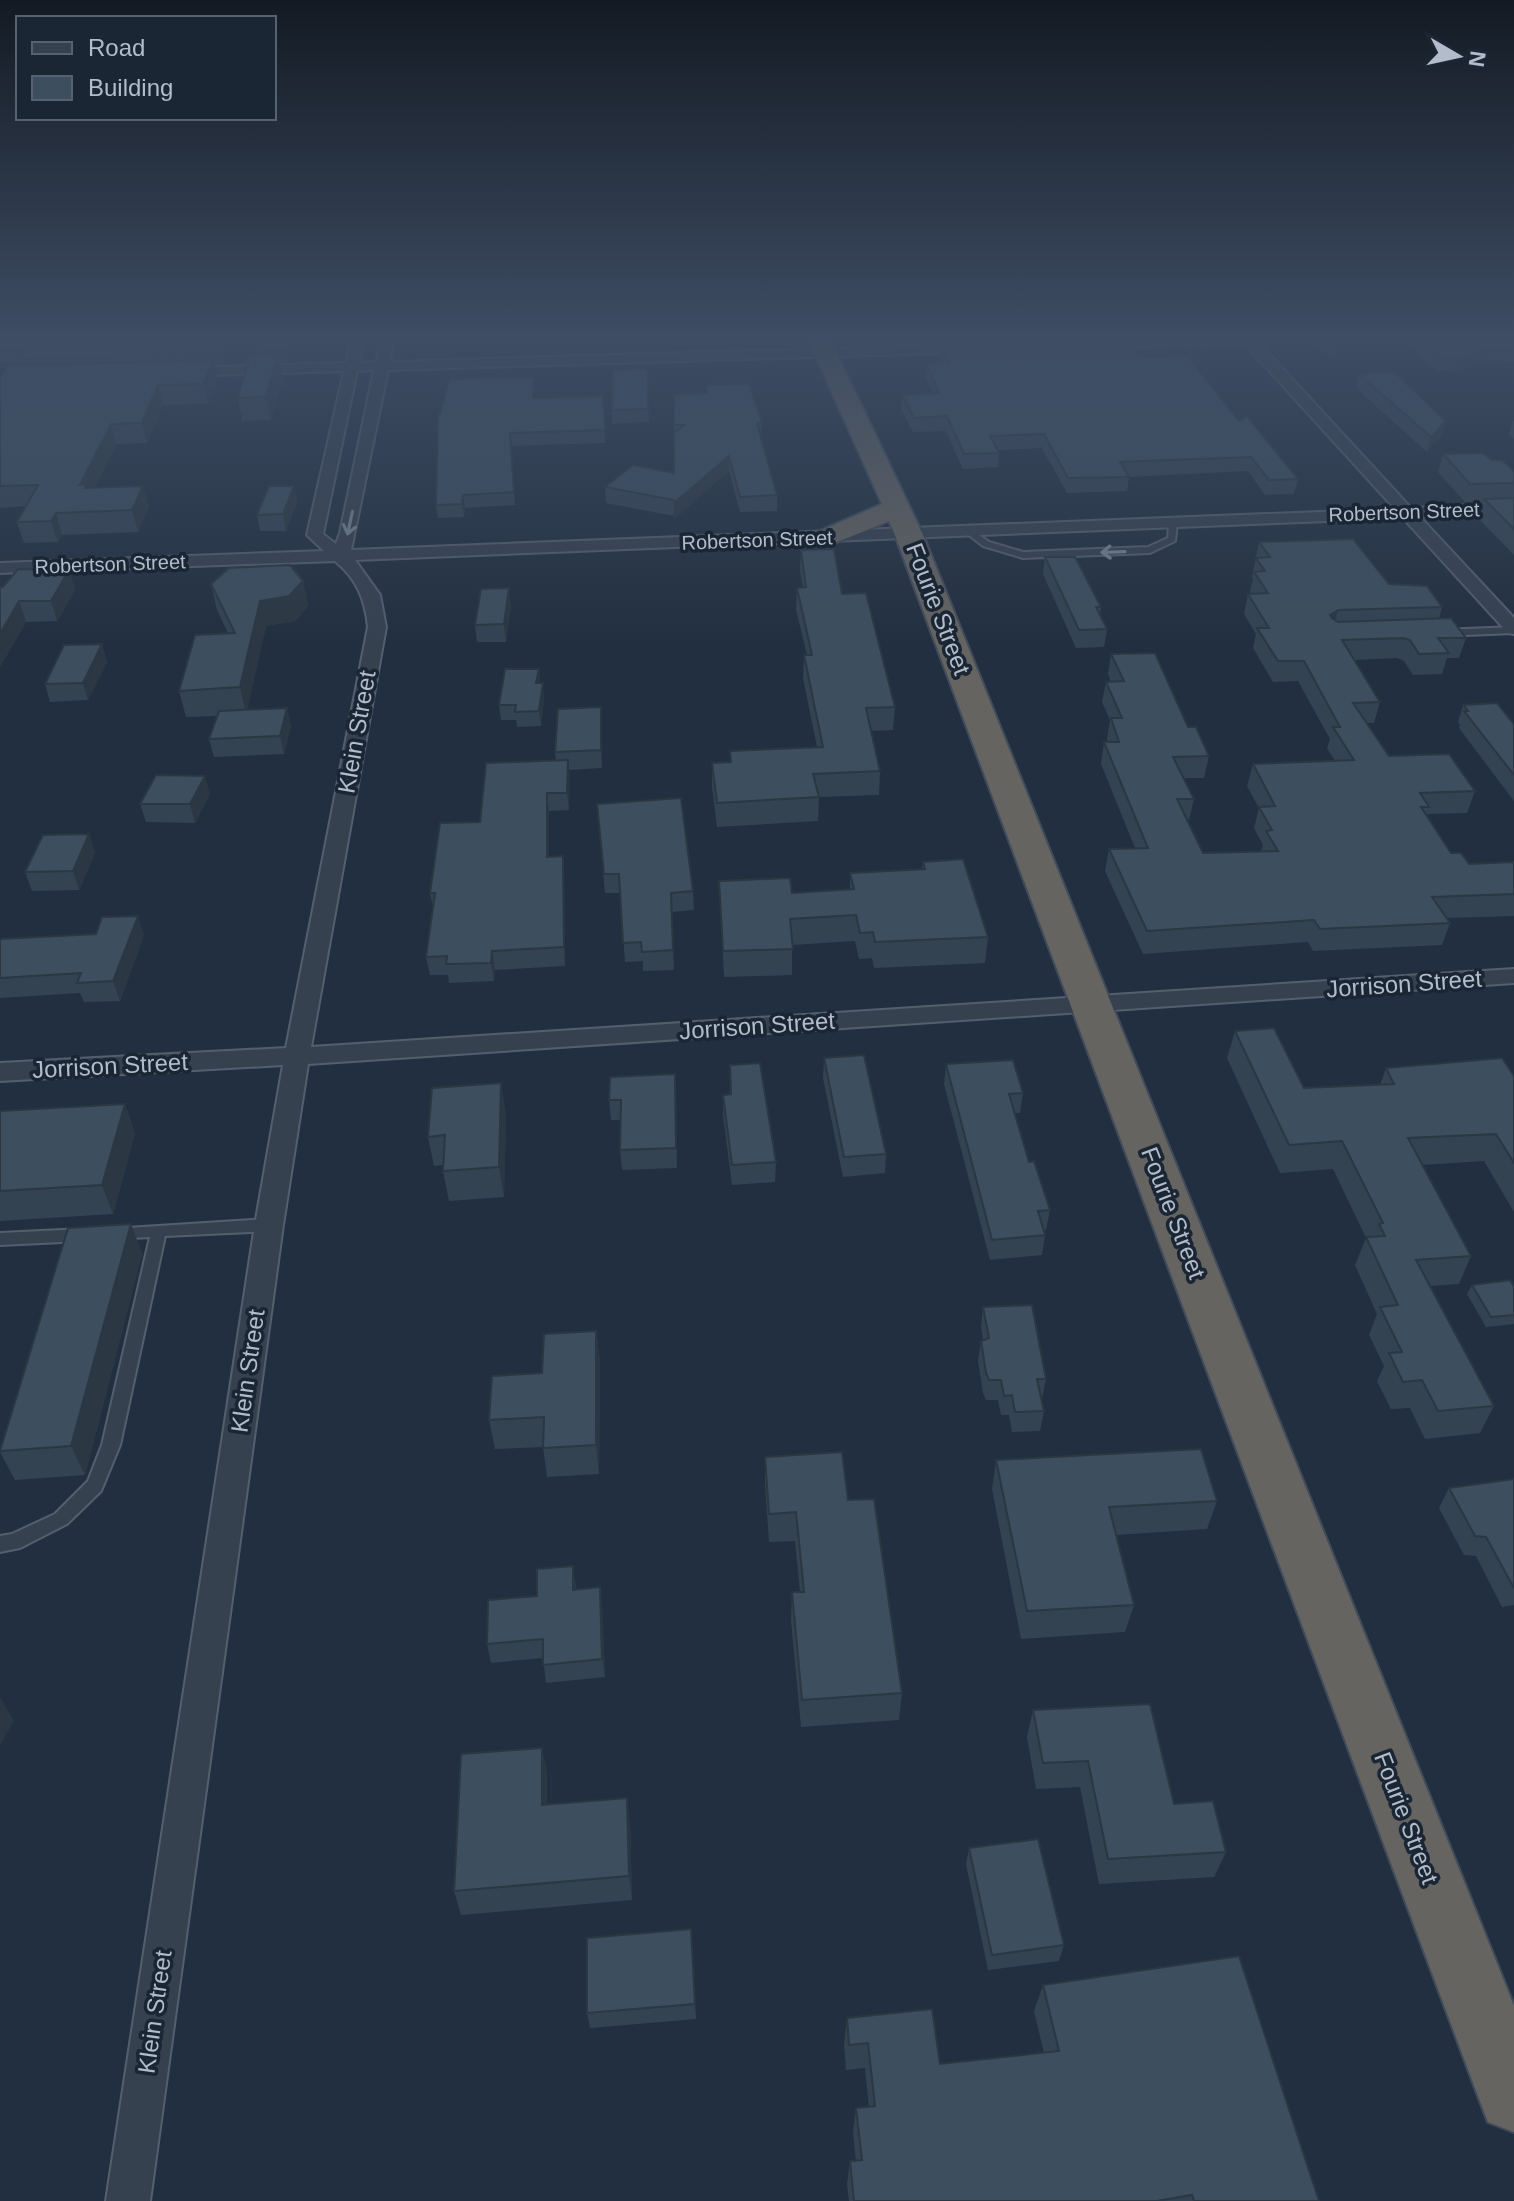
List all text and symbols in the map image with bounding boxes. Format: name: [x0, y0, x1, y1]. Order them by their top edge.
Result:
legend: [16, 16, 276, 120]
north arrow: [1418, 16, 1498, 96]
text: Road: [88, 34, 145, 61]
text: N: [1464, 49, 1491, 69]
text: Building: [88, 74, 173, 101]
street label: Robertson Street: [1328, 498, 1480, 526]
one-way arrow: [342, 510, 357, 535]
street label: Robertson Street: [681, 526, 833, 554]
street label: Fourie Street: [901, 539, 976, 679]
one-way arrow: [1100, 544, 1127, 559]
street label: Robertson Street: [34, 550, 186, 578]
street label: Klein Street: [332, 668, 381, 795]
street label: Jorrison Street: [1325, 965, 1483, 1002]
street label: Jorrison Street: [678, 1007, 836, 1044]
street label: Jorrison Street: [31, 1048, 189, 1083]
street label: Fourie Street: [1136, 1143, 1211, 1283]
street label: Klein Street: [226, 1307, 270, 1434]
street label: Fourie Street: [1369, 1748, 1444, 1888]
street label: Klein Street: [133, 1948, 177, 2075]

